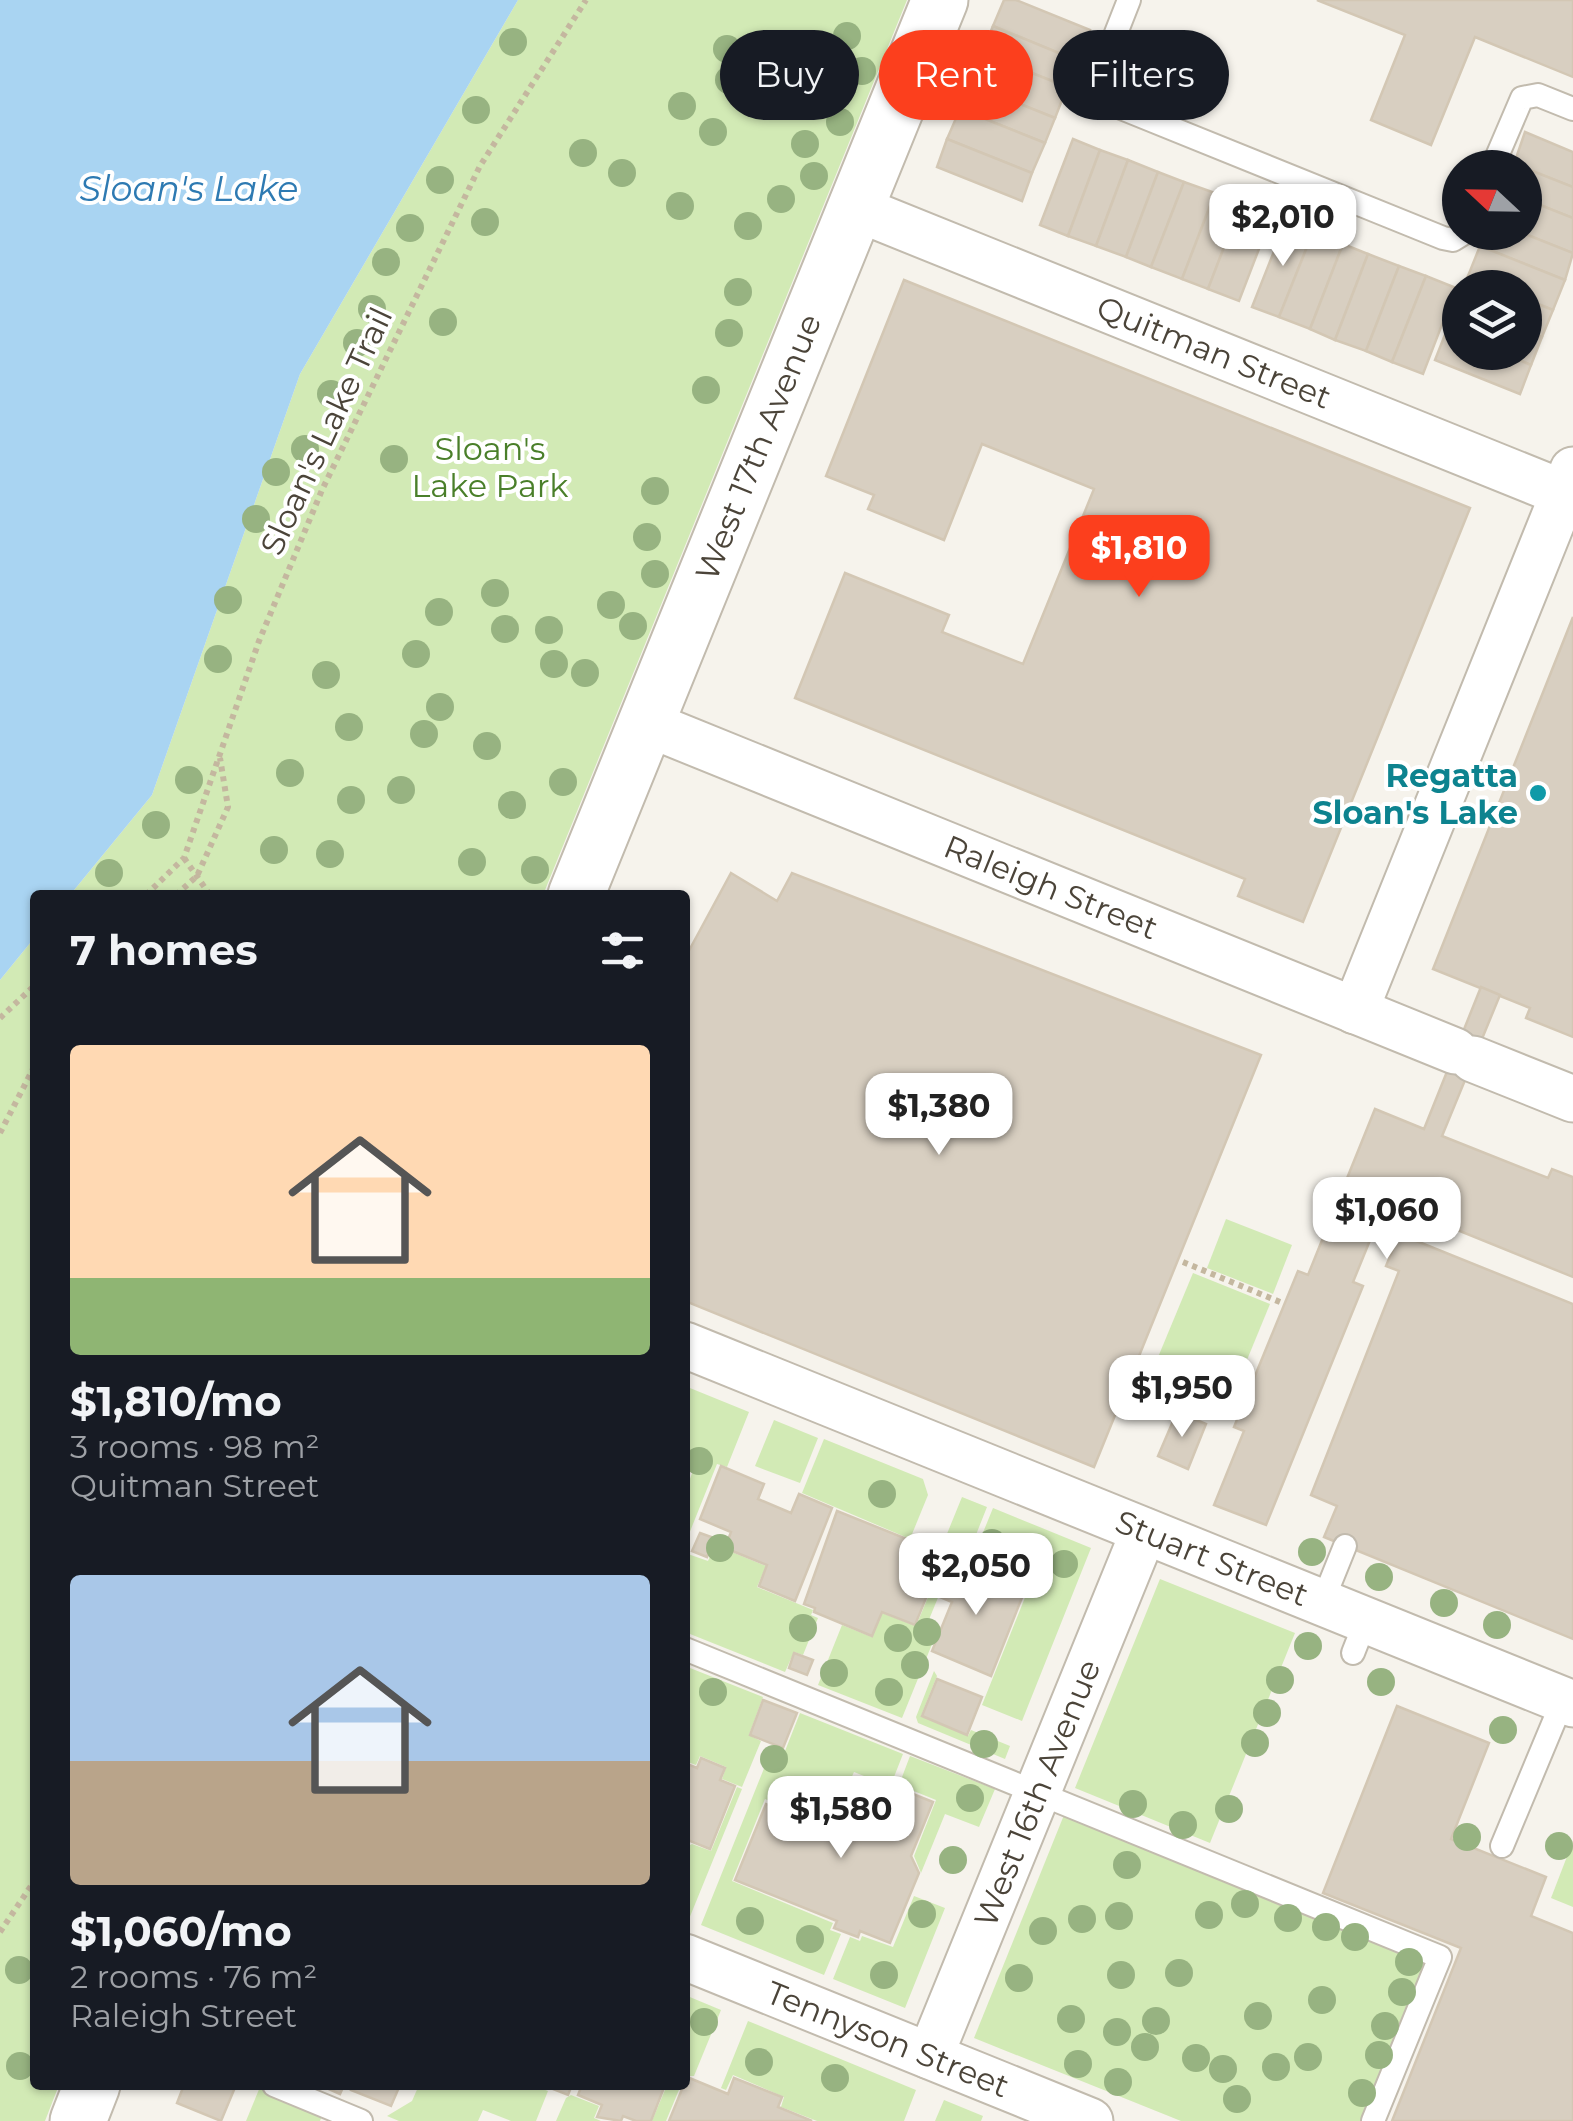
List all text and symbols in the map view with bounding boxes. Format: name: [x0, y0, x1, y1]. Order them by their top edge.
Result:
chip: Buy: [720, 30, 859, 120]
chip: Rent: [879, 30, 1033, 120]
chip: Filters: [1053, 30, 1229, 120]
north arrow: [1442, 150, 1542, 250]
map controls: [1442, 150, 1542, 370]
water label: Sloan's Lake: [80, 167, 298, 210]
pin: $2,010: [1202, 184, 1364, 269]
text: $2,010: [1231, 197, 1335, 236]
button: layers: [1442, 270, 1542, 370]
street label: Quitman Street: [1091, 287, 1337, 417]
street label: Sloan's Lake Trail: [252, 301, 400, 561]
street label: West 17th Avenue: [687, 308, 829, 586]
park label: Sloan's Lake Park: [412, 429, 569, 505]
pin: $1,810: [1058, 515, 1220, 600]
text: $1,810: [1091, 528, 1187, 567]
place label: Regatta Sloan's Lake: [1312, 756, 1518, 832]
marker: Regatta Sloan's Lake: [1527, 782, 1549, 804]
street label: Raleigh Street: [938, 826, 1164, 948]
icon: filters: [595, 923, 650, 978]
text: 7 homes: [70, 924, 258, 976]
pin: $1,380: [858, 1073, 1020, 1158]
text: $1,380: [887, 1086, 991, 1125]
icon: home: [270, 1110, 450, 1290]
pin: $1,060: [1306, 1177, 1468, 1262]
text: $1,060: [1335, 1190, 1439, 1229]
pin: $1,950: [1101, 1355, 1263, 1440]
text: $1,950: [1131, 1368, 1233, 1407]
text: $1,810/mo: [70, 1375, 282, 1427]
text: 3 rooms · 98 m²: [70, 1427, 319, 1466]
text: Quitman Street: [70, 1466, 319, 1505]
street label: Stuart Street: [1110, 1502, 1314, 1614]
pin: $2,050: [895, 1533, 1057, 1618]
text: $2,050: [921, 1546, 1031, 1585]
icon: home: [270, 1640, 450, 1820]
street label: West 16th Avenue: [966, 1654, 1108, 1932]
pin: $1,580: [760, 1776, 922, 1861]
text: $1,580: [790, 1789, 892, 1828]
text: $1,060/mo: [70, 1905, 292, 1957]
text: 2 rooms · 76 m²: [70, 1957, 317, 1996]
street label: Tennyson Street: [761, 1973, 1015, 2105]
text: Raleigh Street: [70, 1996, 297, 2035]

